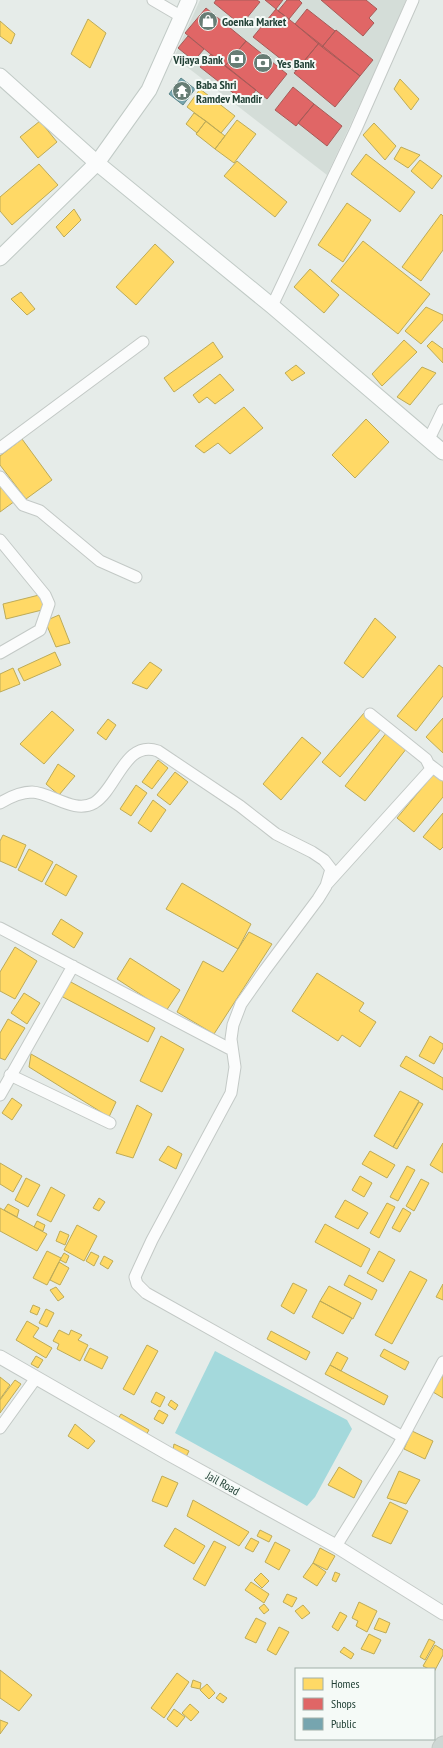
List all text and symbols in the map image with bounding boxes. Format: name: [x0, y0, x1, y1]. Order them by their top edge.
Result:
shop icon: Goenka Market: [197, 10, 219, 32]
place label: Goenka Market: [222, 14, 287, 29]
bank icon: Vijaya Bank: [226, 48, 248, 70]
place label: Vijaya Bank: [172, 52, 223, 67]
bank icon: Yes Bank: [252, 52, 274, 74]
place label: Yes Bank: [276, 56, 315, 71]
place label: Baba Shri Ramdev Mandir: [196, 77, 263, 106]
temple icon: Baba Shri Ramdev Mandir: [171, 80, 193, 102]
street label: Jail Road: [203, 1467, 242, 1498]
legend: [295, 1668, 435, 1740]
text: Homes: [331, 1676, 359, 1691]
text: Shops: [331, 1696, 356, 1711]
text: Public: [331, 1716, 357, 1731]

